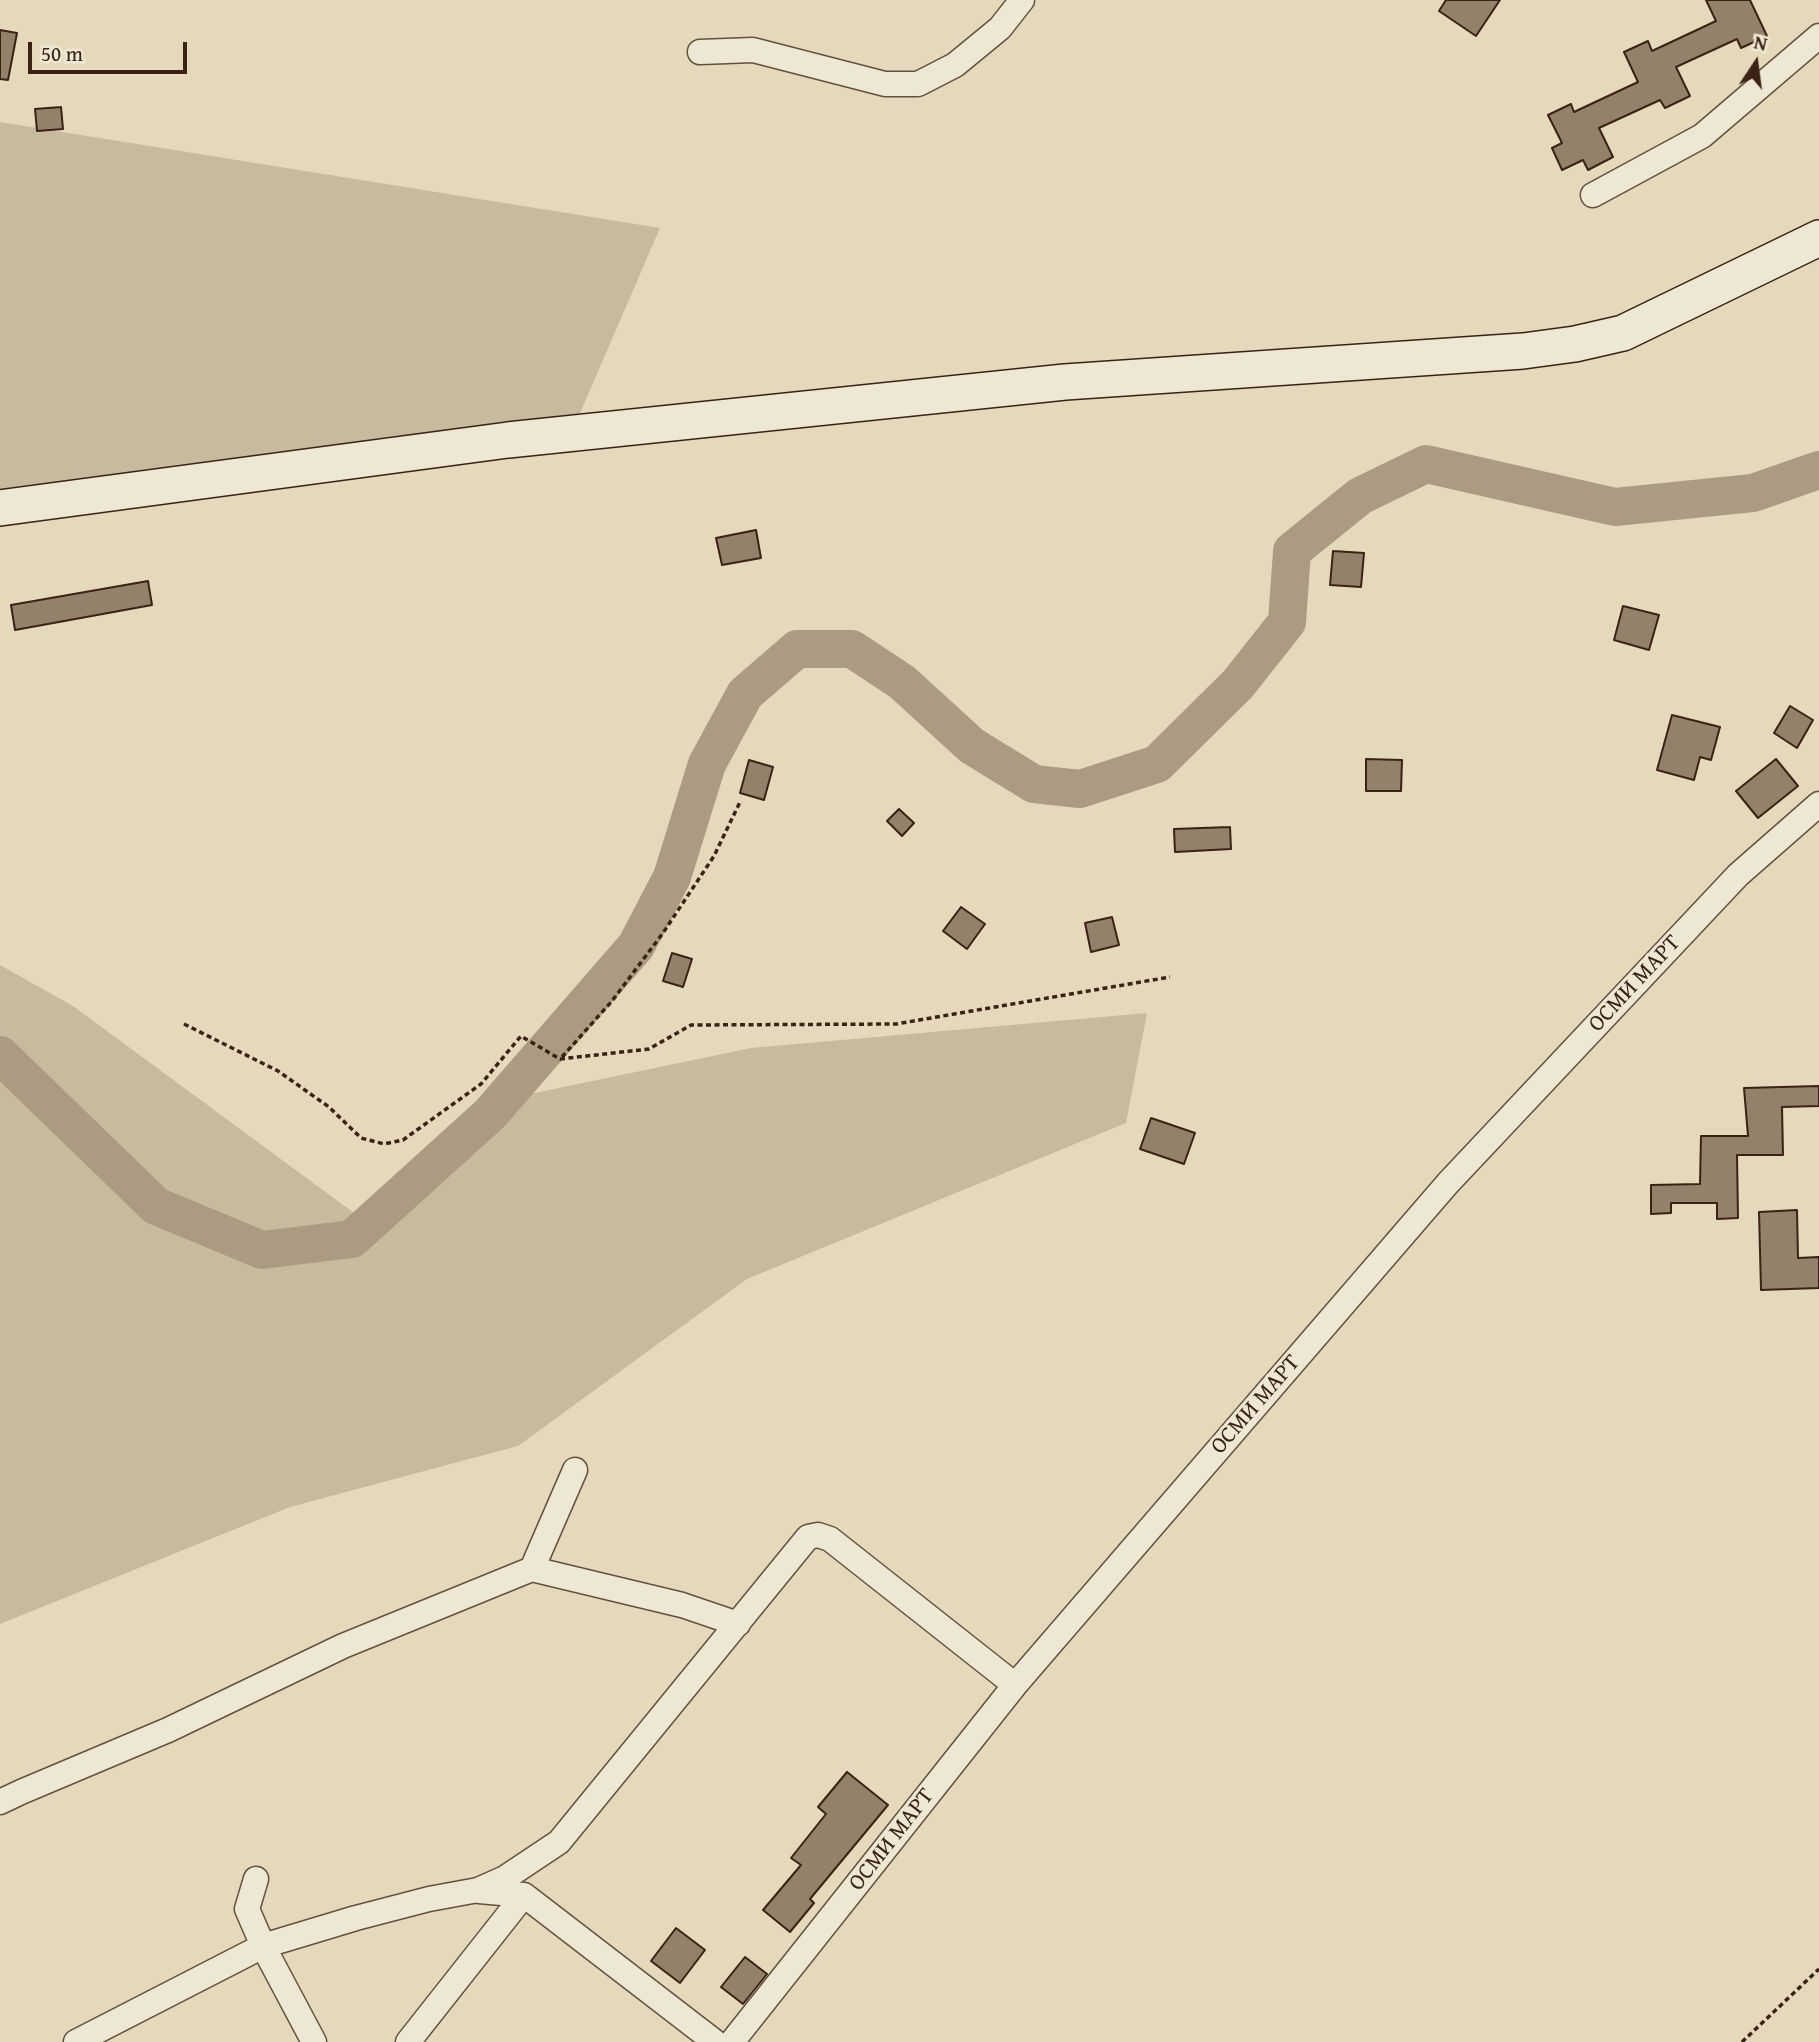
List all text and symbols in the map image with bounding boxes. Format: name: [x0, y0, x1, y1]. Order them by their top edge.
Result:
text: N: [1751, 27, 1770, 58]
scale bar: [32, 28, 191, 72]
north arrow: [1721, 28, 1791, 98]
text: 50 m: [41, 38, 83, 69]
street label: ОСМИ МАРТ: [1583, 930, 1687, 1038]
street label: ОСМИ МАРТ: [1205, 1350, 1307, 1460]
street label: ОСМИ МАРТ: [843, 1783, 941, 1897]

